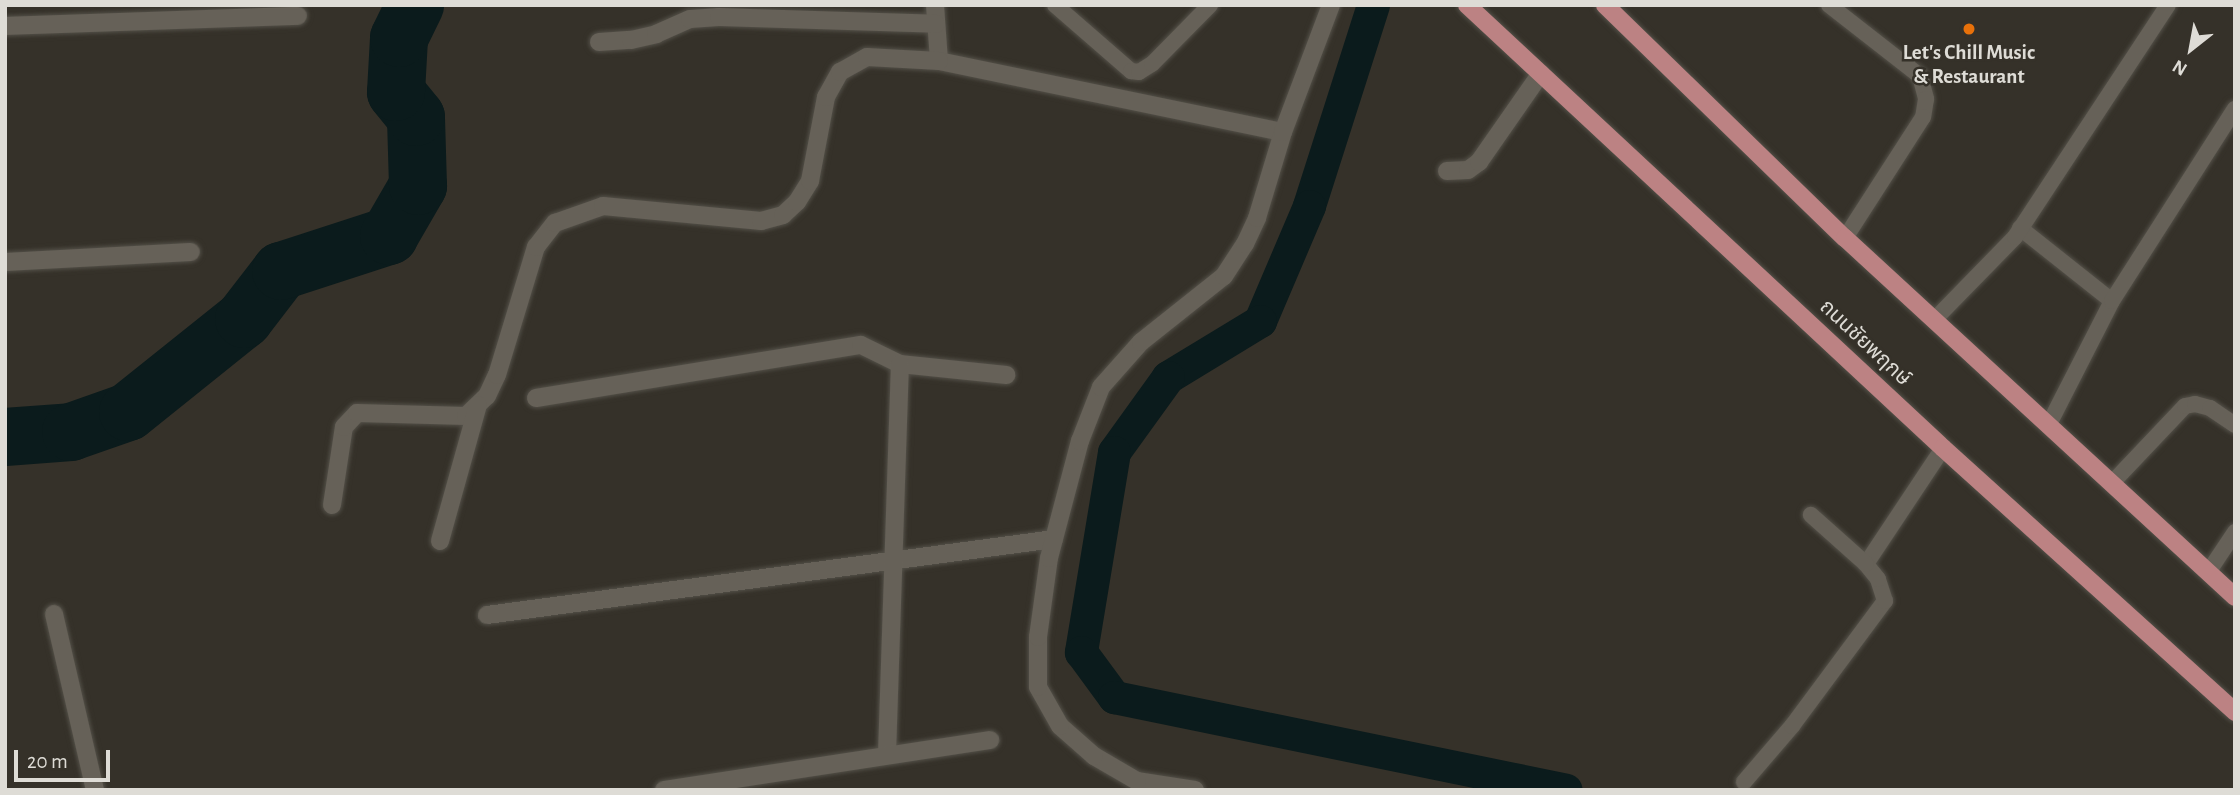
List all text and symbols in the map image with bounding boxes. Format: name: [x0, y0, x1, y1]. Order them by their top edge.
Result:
north arrow: [2156, 14, 2226, 84]
marker: Let's Chill Music & Restaurant: [1961, 21, 1977, 37]
place label: Let's Chill Music & Restaurant: [1903, 40, 2035, 90]
text: N: [2169, 56, 2190, 79]
street label: ถนนชัยพฤกษ์: [1814, 294, 1916, 392]
scale bar: [18, 736, 114, 780]
text: 20 m: [27, 751, 68, 772]

